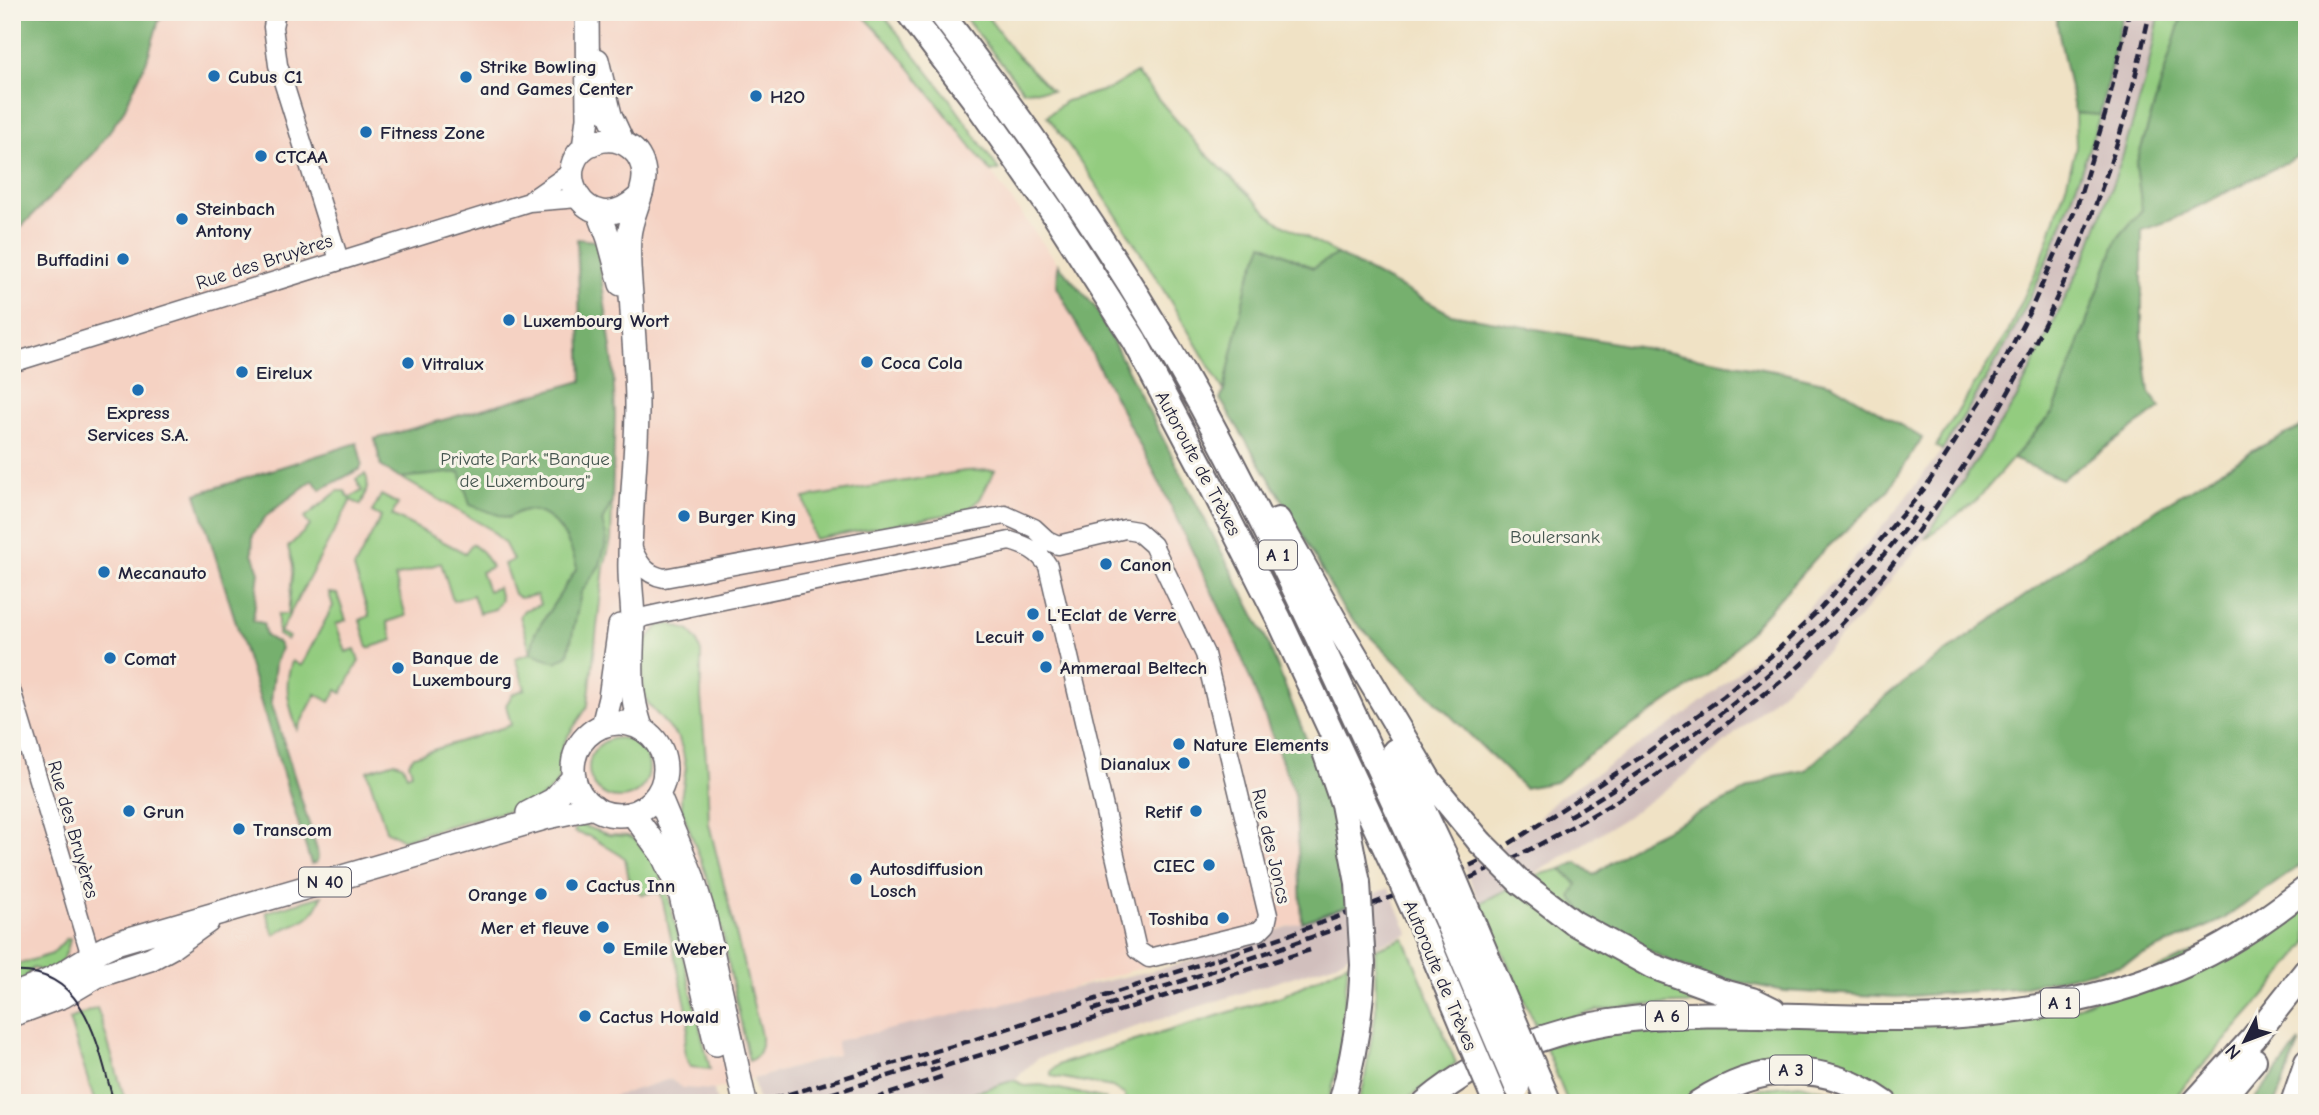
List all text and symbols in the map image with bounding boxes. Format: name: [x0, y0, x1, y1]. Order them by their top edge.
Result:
place label: Strike Bowling and Games Center: [480, 56, 633, 100]
place label: Cubus C1: [228, 66, 303, 88]
marker: Cubus C1: [206, 68, 222, 84]
marker: Strike Bowling and Games Center: [458, 69, 474, 85]
place label: H2O: [770, 86, 805, 108]
marker: H2O: [748, 88, 764, 104]
place label: Fitness Zone: [380, 122, 485, 144]
marker: Fitness Zone: [358, 124, 374, 140]
place label: CTCAA: [275, 146, 328, 168]
marker: CTCAA: [253, 148, 269, 164]
place label: Steinbach Antony: [196, 198, 275, 242]
marker: Steinbach Antony: [174, 211, 190, 227]
street label: Rue des Bruyères: [193, 230, 335, 294]
place label: Buffadini: [37, 249, 109, 271]
marker: Buffadini: [115, 251, 131, 267]
place label: Luxembourg Wort: [523, 310, 670, 332]
marker: Luxembourg Wort: [501, 312, 517, 328]
place label: Coca Cola: [881, 352, 963, 374]
place label: Vitralux: [422, 353, 484, 375]
marker: Coca Cola: [859, 354, 875, 370]
marker: Vitralux: [400, 355, 416, 371]
place label: Eirelux: [256, 362, 313, 384]
marker: Eirelux: [234, 364, 250, 380]
marker: Express Services S.A.: [130, 382, 146, 398]
street label: Autoroute de Trèves: [1151, 387, 1246, 540]
place label: Express Services S.A.: [88, 402, 188, 446]
park label: Private Park "Banque de Luxembourg": [440, 448, 610, 492]
place label: Burger King: [698, 506, 797, 528]
marker: Burger King: [676, 508, 692, 524]
park label: Boulersank: [1510, 526, 1601, 548]
road number: A 1: [1259, 540, 1297, 570]
place label: Canon: [1120, 554, 1172, 576]
marker: Canon: [1098, 556, 1114, 572]
place label: Mecanauto: [118, 562, 207, 584]
marker: Mecanauto: [96, 564, 112, 580]
place label: L'Eclat de Verre: [1047, 604, 1177, 626]
marker: L'Eclat de Verre: [1025, 606, 1041, 622]
place label: Lecuit: [975, 626, 1025, 648]
marker: Lecuit: [1030, 628, 1046, 644]
place label: Banque de Luxembourg: [412, 647, 512, 691]
place label: Comat: [124, 648, 177, 670]
marker: Comat: [102, 650, 118, 666]
place label: Ammeraal Beltech: [1060, 657, 1207, 679]
marker: Ammeraal Beltech: [1038, 659, 1054, 675]
marker: Banque de Luxembourg: [390, 660, 406, 676]
place label: Nature Elements: [1193, 734, 1328, 756]
marker: Nature Elements: [1171, 736, 1187, 752]
place label: Dianalux: [1100, 753, 1171, 775]
marker: Dianalux: [1176, 755, 1192, 771]
street label: Rue des Bruyères: [43, 758, 103, 901]
street label: Rue des Joncs: [1247, 787, 1295, 906]
place label: Grun: [143, 801, 184, 823]
place label: Retif: [1145, 801, 1183, 823]
marker: Grun: [121, 803, 137, 819]
marker: Retif: [1188, 803, 1204, 819]
place label: Transcom: [253, 819, 332, 841]
marker: Transcom: [231, 821, 247, 837]
place label: CIEC: [1153, 855, 1196, 877]
marker: CIEC: [1201, 857, 1217, 873]
place label: Autosdiffusion Losch: [870, 858, 983, 902]
road number: N 40: [299, 868, 351, 897]
marker: Autosdiffusion Losch: [848, 871, 864, 887]
place label: Cactus Inn: [586, 875, 675, 897]
marker: Cactus Inn: [564, 877, 580, 893]
place label: Orange: [468, 884, 527, 906]
marker: Orange: [533, 886, 549, 902]
street label: Autoroute de Trèves: [1399, 897, 1482, 1054]
place label: Toshiba: [1148, 908, 1209, 930]
marker: Toshiba: [1215, 910, 1231, 926]
place label: Mer et fleuve: [481, 917, 589, 939]
marker: Mer et fleuve: [595, 919, 611, 935]
place label: Emile Weber: [623, 938, 726, 960]
marker: Emile Weber: [601, 940, 617, 956]
road number: A 1: [2041, 988, 2079, 1018]
road number: A 6: [1646, 1001, 1688, 1030]
place label: Cactus Howald: [599, 1006, 719, 1028]
north arrow: [2210, 1006, 2280, 1076]
marker: Cactus Howald: [577, 1008, 593, 1024]
text: N: [2221, 1040, 2245, 1064]
road number: A 3: [1770, 1056, 1812, 1084]

